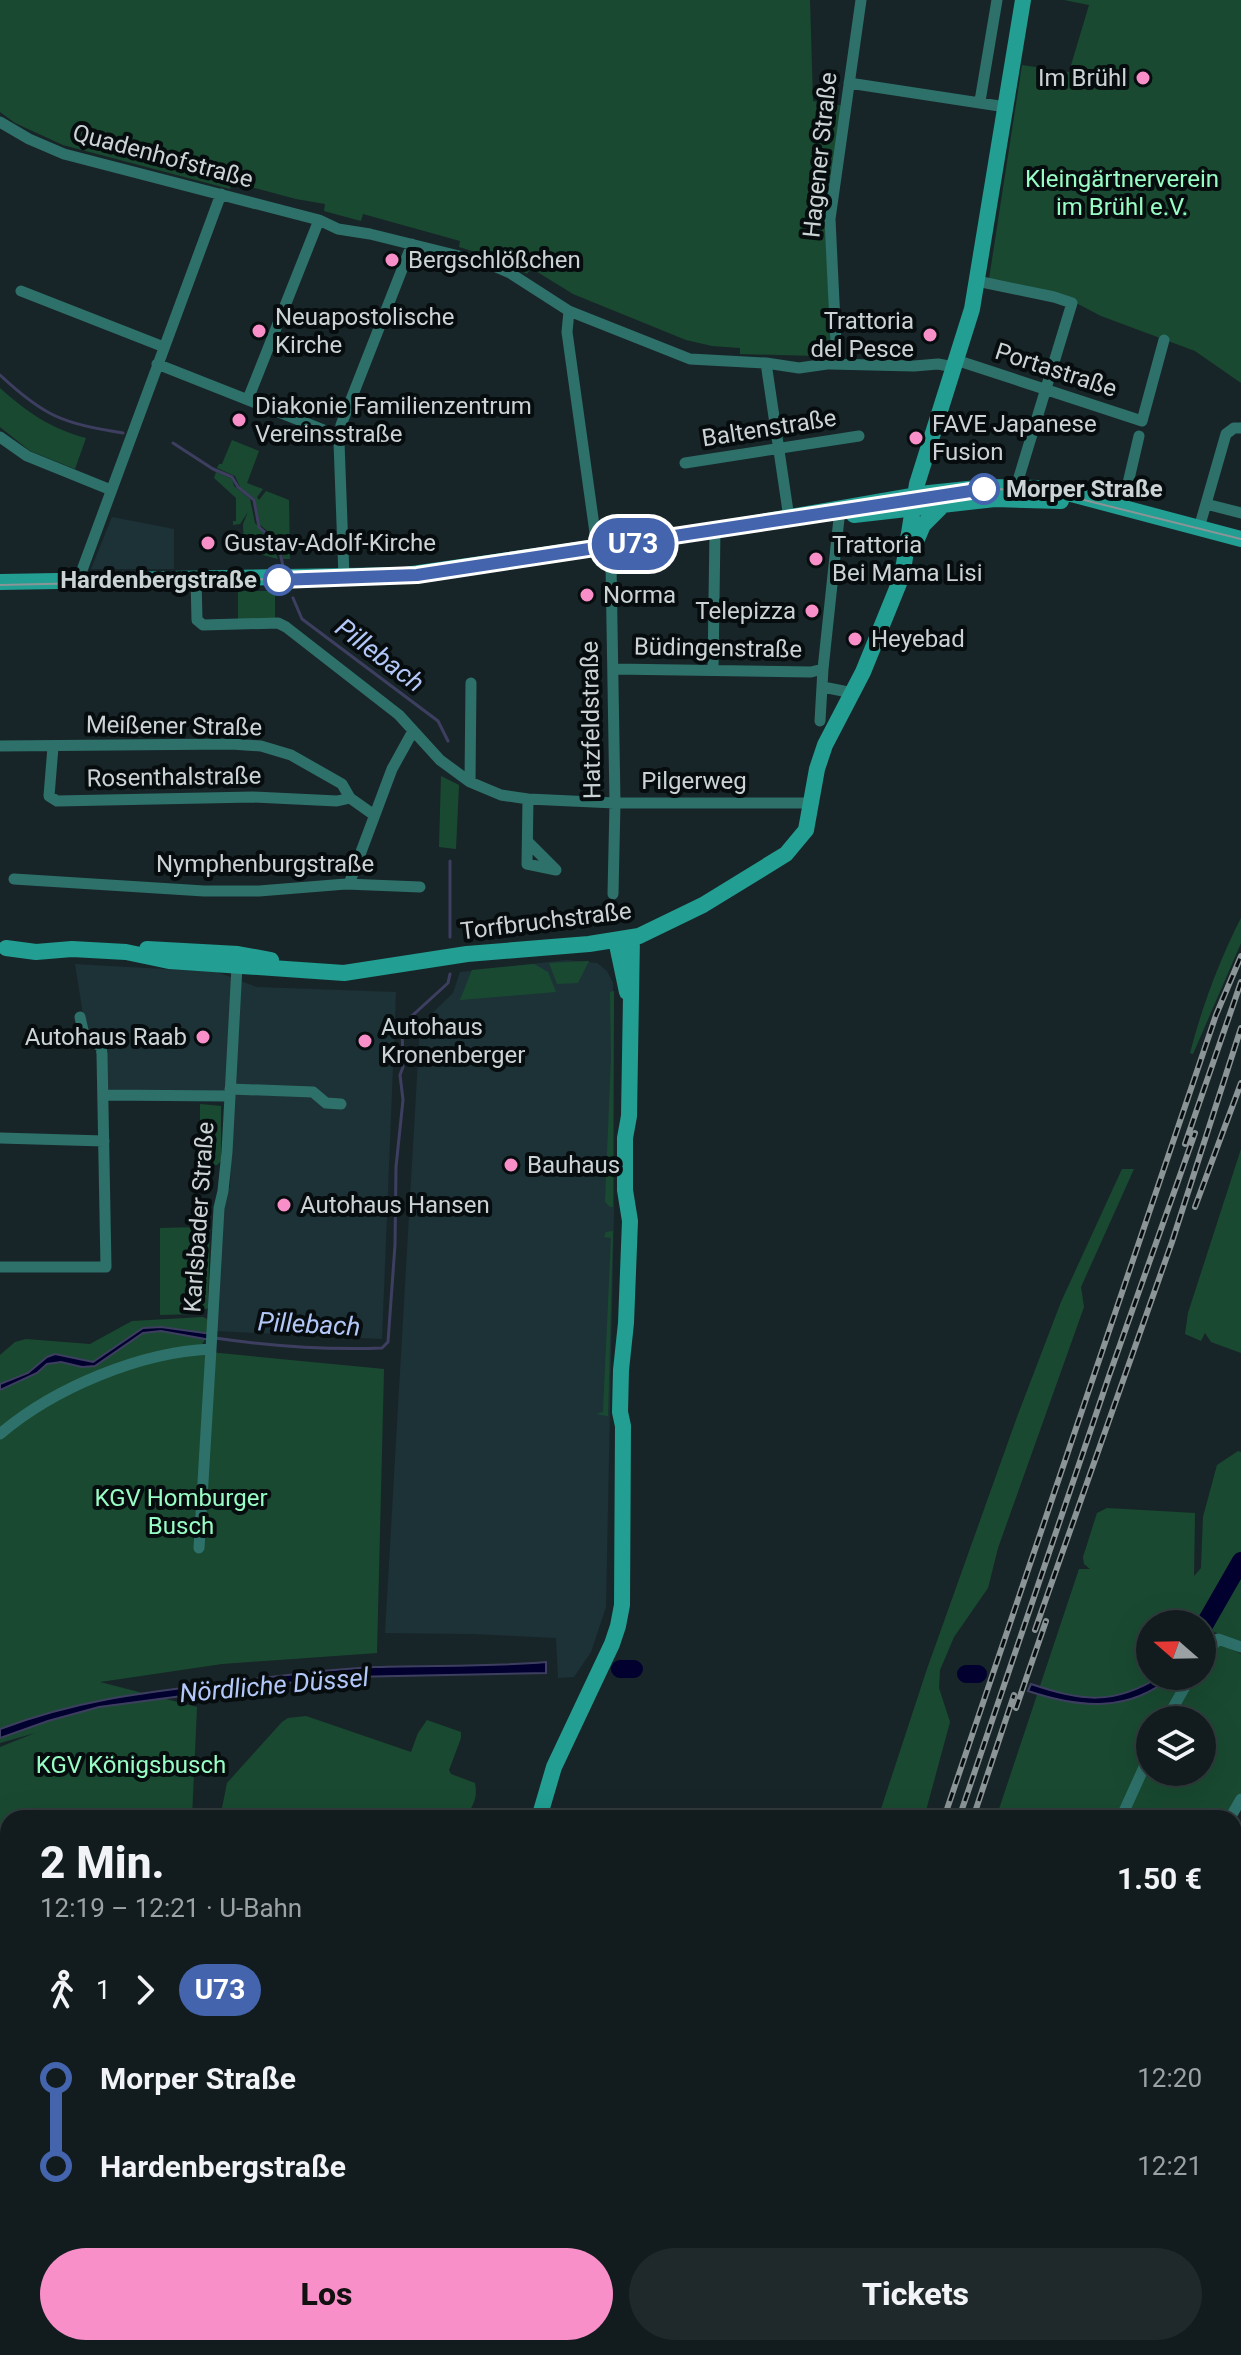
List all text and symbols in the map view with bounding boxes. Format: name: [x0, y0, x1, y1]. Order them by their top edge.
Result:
place label: Im Brühl: [1038, 64, 1127, 92]
marker: Im Brühl: [1134, 69, 1152, 87]
street label: Hagener Straße: [797, 71, 843, 239]
street label: Quadenhofstraße: [70, 118, 256, 194]
park label: Kleingärtnerverein im Brühl e.V.: [1025, 165, 1219, 221]
place label: Bergschlößchen: [408, 246, 581, 274]
marker: Bergschlößchen: [383, 251, 401, 269]
place label: Neuapostolische Kirche: [275, 303, 455, 359]
place label: Trattoria del Pesce: [811, 307, 914, 363]
marker: Neuapostolische Kirche: [250, 322, 268, 340]
marker: Trattoria del Pesce: [921, 326, 939, 344]
street label: Portastraße: [992, 337, 1120, 403]
place label: Diakonie Familienzentrum Vereinsstraße: [255, 392, 532, 448]
street label: Baltenstraße: [700, 404, 838, 452]
place label: FAVE Japanese Fusion: [932, 410, 1097, 466]
marker: Diakonie Familienzentrum Vereinsstraße: [230, 411, 248, 429]
marker: FAVE Japanese Fusion: [907, 429, 925, 447]
marker: Morper Straße: [969, 474, 999, 504]
place label: Morper Straße: [1006, 475, 1163, 503]
line badge: U73: [587, 518, 679, 570]
text: U73: [608, 527, 658, 560]
place label: Gustav-Adolf-Kirche: [224, 529, 436, 557]
place label: Trattoria Bei Mama Lisi: [832, 531, 983, 587]
marker: Gustav-Adolf-Kirche: [199, 534, 217, 552]
marker: Trattoria Bei Mama Lisi: [807, 550, 825, 568]
marker: Hardenbergstraße: [264, 565, 294, 595]
place label: Hardenbergstraße: [60, 566, 257, 594]
place label: Norma: [603, 581, 676, 609]
marker: Norma: [578, 586, 596, 604]
place label: Telepizza: [695, 597, 796, 625]
marker: Telepizza: [803, 602, 821, 620]
water label: Pillebach: [330, 612, 430, 698]
place label: Heyebad: [871, 625, 965, 653]
marker: Heyebad: [846, 630, 864, 648]
street label: Büdingenstraße: [634, 633, 802, 663]
street label: Hatzfeldstraße: [576, 641, 606, 799]
street label: Meißener Straße: [86, 710, 262, 742]
street label: Rosenthalstraße: [86, 761, 262, 793]
street label: Pilgerweg: [641, 767, 747, 795]
street label: Nymphenburgstraße: [156, 850, 374, 878]
street label: Torfbruchstraße: [459, 897, 633, 945]
place label: Autohaus Kronenberger: [381, 1013, 525, 1069]
place label: Autohaus Raab: [25, 1023, 187, 1051]
marker: Autohaus Raab: [194, 1028, 212, 1046]
marker: Autohaus Kronenberger: [356, 1032, 374, 1050]
street label: Karlsbader Straße: [178, 1121, 220, 1313]
place label: Bauhaus: [527, 1151, 620, 1179]
marker: Bauhaus: [502, 1156, 520, 1174]
place label: Autohaus Hansen: [300, 1191, 490, 1219]
marker: Autohaus Hansen: [275, 1196, 293, 1214]
water label: Pillebach: [257, 1306, 361, 1342]
park label: KGV Homburger Busch: [94, 1484, 268, 1540]
north arrow: [1136, 1610, 1216, 1690]
map controls: [1136, 1610, 1216, 1786]
water label: Nördliche Düssel: [178, 1662, 371, 1708]
button: layers: [1136, 1706, 1216, 1786]
park label: KGV Königsbusch: [36, 1751, 226, 1779]
text: 2 Min.: [40, 1837, 165, 1889]
text: 1.50 €: [1117, 1861, 1202, 1896]
text: 12:19 – 12:21 · U-Bahn: [40, 1893, 302, 1923]
icon: walk: [40, 1968, 84, 2012]
icon: forward: [123, 1968, 167, 2012]
text: U73: [195, 1973, 245, 2006]
text: 1: [96, 1975, 111, 2005]
text: Morper Straße: [100, 2061, 296, 2096]
text: 12:20: [1137, 2063, 1202, 2093]
text: Hardenbergstraße: [100, 2149, 346, 2184]
text: 12:21: [1137, 2151, 1202, 2181]
button: Los: [40, 2248, 613, 2340]
button: Tickets: [629, 2248, 1202, 2340]

